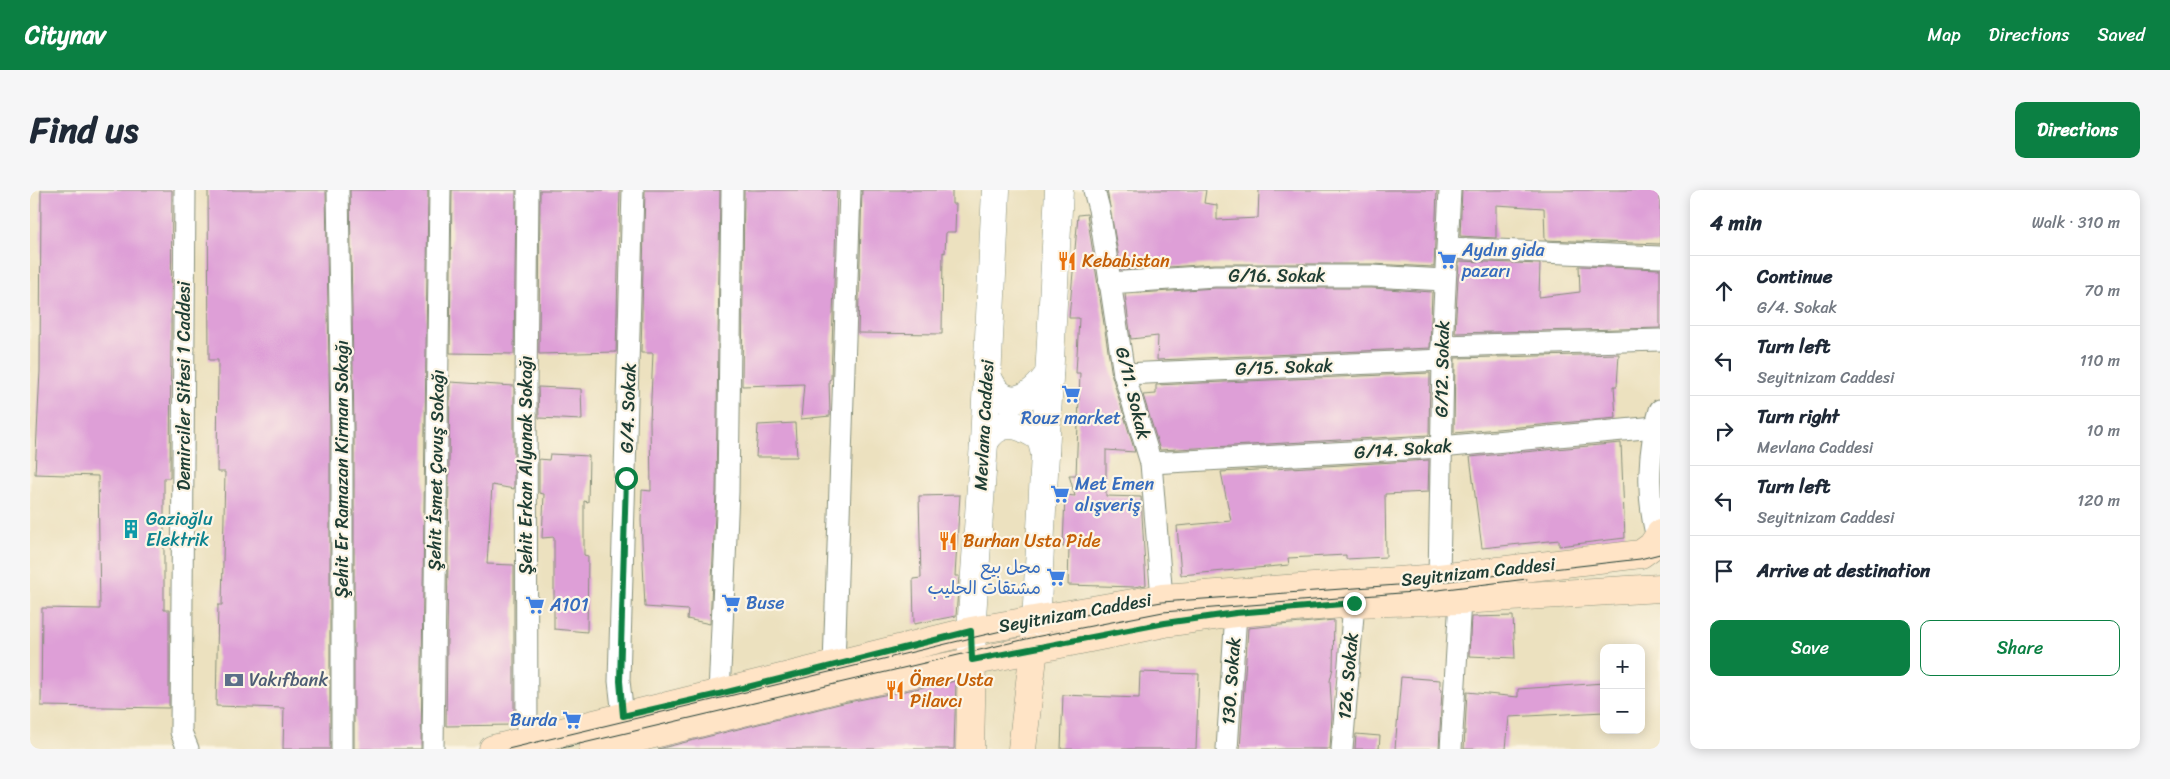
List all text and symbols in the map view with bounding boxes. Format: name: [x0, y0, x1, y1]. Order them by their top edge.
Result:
text: Citynav: [25, 14, 106, 56]
text: Map: [1928, 19, 1961, 51]
text: Directions: [1989, 19, 2070, 51]
text: Saved: [2098, 19, 2145, 51]
text: Find us: [30, 99, 138, 161]
button: Directions: [2015, 102, 2140, 158]
text: 4 min: [1710, 204, 1762, 242]
text: Walk · 310 m: [2032, 208, 2120, 237]
place label: Aydın gida pazarı: [1461, 234, 1546, 287]
place label: Kebabistan: [1082, 245, 1170, 277]
supermarket icon: Aydın gida pazarı: [1436, 249, 1458, 271]
restaurant icon: Kebabistan: [1056, 250, 1078, 272]
street label: G/16. Sokak: [1229, 260, 1326, 292]
text: Continue: [1757, 260, 1833, 293]
text: 70 m: [2084, 276, 2120, 305]
icon: ahead: [1710, 277, 1738, 305]
street label: Demirciler Sitesi 1 Caddesi: [168, 280, 200, 491]
text: G/4. Sokak: [1757, 293, 1837, 322]
street label: G/12. Sokak: [1425, 320, 1459, 418]
text: Turn left: [1757, 330, 1830, 363]
street label: Şehit Er Ramazan Kirman Sokağı: [326, 340, 358, 598]
street label: G/11. Sokak: [1106, 343, 1160, 443]
text: 110 m: [2080, 346, 2120, 375]
icon: left: [1710, 347, 1738, 375]
street label: G/15. Sokak: [1235, 349, 1334, 385]
street label: Şehit Erkan Alyanak Sokağı: [510, 356, 542, 574]
street label: Mevlana Caddesi: [965, 358, 1003, 491]
street label: G/4. Sokak: [610, 362, 646, 454]
text: Seyitnizam Caddesi: [1757, 363, 1895, 392]
street label: Şehit İsmet Çavuş Sokağı: [418, 369, 454, 571]
supermarket icon: Rouz market: [1060, 383, 1082, 405]
text: Turn right: [1757, 400, 1839, 433]
place label: Rouz market: [1021, 402, 1121, 434]
text: 10 m: [2087, 416, 2120, 445]
icon: right: [1710, 417, 1738, 445]
street label: G/14. Sokak: [1353, 430, 1453, 468]
text: Mevlana Caddesi: [1757, 433, 1873, 462]
route start: [615, 467, 638, 490]
place label: Met Emen alışveriş: [1075, 468, 1155, 521]
text: Turn left: [1757, 470, 1830, 503]
supermarket icon: Met Emen alışveriş: [1049, 483, 1071, 505]
text: 120 m: [2077, 486, 2120, 515]
icon: left: [1710, 487, 1738, 515]
place label: Gazioğlu Elektrik: [146, 503, 213, 556]
text: Seyitnizam Caddesi: [1757, 503, 1895, 532]
building icon: Gazioğlu Elektrik: [120, 518, 142, 540]
place label: Burhan Usta Pide: [963, 525, 1101, 557]
restaurant icon: Burhan Usta Pide: [937, 530, 959, 552]
street label: Seyitnizam Caddesi: [1399, 548, 1558, 596]
place label: محل بيع مشتقات الحليب: [928, 551, 1041, 604]
text: Arrive at destination: [1757, 554, 1930, 587]
icon: arrive: [1710, 557, 1738, 585]
supermarket icon: محل بيع مشتقات الحليب: [1045, 566, 1067, 588]
street label: Seyitnizam Caddesi: [996, 584, 1155, 642]
place label: Buse: [746, 587, 785, 619]
place label: A101: [549, 589, 589, 621]
supermarket icon: Buse: [720, 592, 742, 614]
route end: [1343, 592, 1366, 615]
supermarket icon: A101: [524, 594, 546, 616]
button: Save: [1710, 620, 1910, 676]
button: Share: [1920, 620, 2120, 676]
street label: 126. Sokak: [1328, 631, 1368, 721]
street label: 130. Sokak: [1212, 636, 1250, 726]
map controls: [1600, 644, 1645, 734]
button: +: [1600, 644, 1645, 689]
place label: Vakıfbank: [249, 664, 328, 696]
place label: Ömer Usta Pilavcı: [910, 664, 994, 717]
bank icon: Vakıfbank: [223, 669, 245, 691]
restaurant icon: Ömer Usta Pilavcı: [884, 679, 906, 701]
button: −: [1600, 689, 1645, 734]
place label: Burda: [510, 704, 558, 736]
supermarket icon: Burda: [561, 709, 583, 731]

